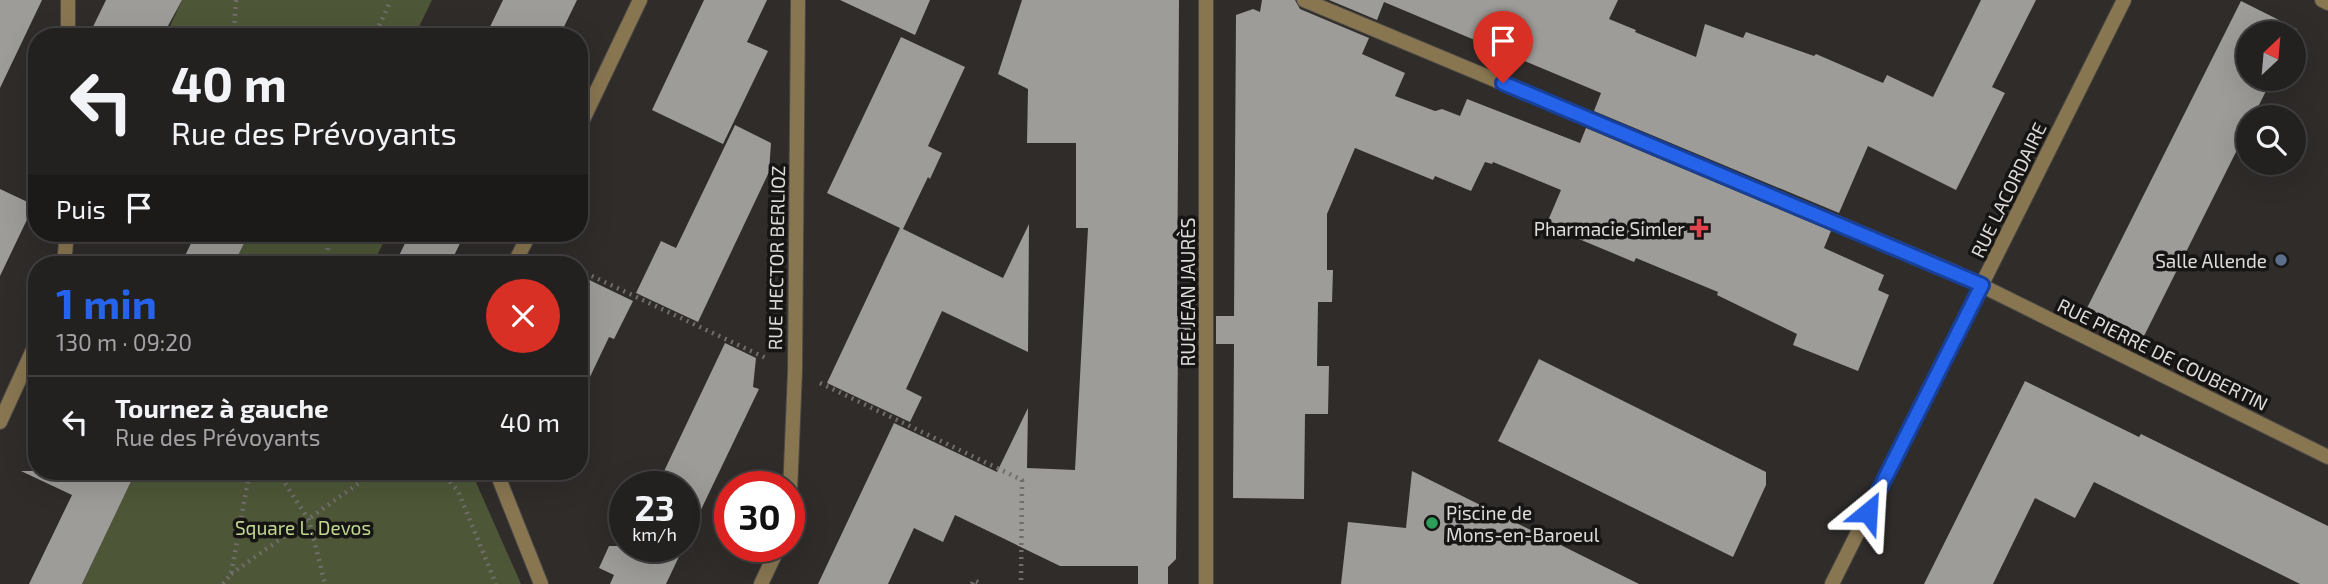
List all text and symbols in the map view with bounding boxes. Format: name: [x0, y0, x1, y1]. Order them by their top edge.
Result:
pin: [1473, 11, 1533, 83]
north arrow: [2236, 21, 2306, 91]
map controls: [2236, 21, 2306, 175]
icon: arrive: [1484, 22, 1522, 60]
text: 40 m: [171, 53, 287, 112]
icon: left: [56, 56, 147, 147]
button: search: [2236, 105, 2306, 175]
text: Rue des Prévoyants: [171, 113, 457, 151]
street label: RUE LACORDAIRE: [1965, 119, 2051, 261]
street label: RUE HECTOR BERLIOZ: [763, 165, 789, 351]
icon: arrive: [120, 189, 158, 227]
text: Puis: [56, 193, 106, 224]
place label: Pharmacie Simler: [1534, 217, 1685, 240]
street label: RUE JEAN JAURÈS: [1176, 218, 1199, 366]
marker: Pharmacie Simler: [1691, 220, 1707, 236]
place label: Salle Allende: [2155, 249, 2267, 272]
marker: Salle Allende: [2273, 252, 2289, 268]
text: 1 min: [56, 277, 157, 327]
button: close: [486, 279, 560, 353]
street label: RUE PIERRE DE COUBERTIN: [2054, 293, 2272, 415]
text: 130 m · 09:20: [56, 328, 192, 356]
text: Tournez à gauche: [115, 392, 329, 423]
icon: left: [56, 403, 94, 441]
text: 40 m: [500, 406, 560, 437]
text: Rue des Prévoyants: [115, 423, 320, 451]
speed limit sign: 30: [714, 471, 805, 562]
position arrow: [1831, 475, 1905, 549]
text: 23: [634, 486, 675, 528]
place label: Piscine de Mons-en-Baroeul: [1446, 501, 1600, 546]
marker: Piscine de Mons-en-Baroeul: [1424, 515, 1440, 531]
park label: Square L. Devos: [235, 516, 371, 539]
text: km/h: [632, 523, 677, 545]

